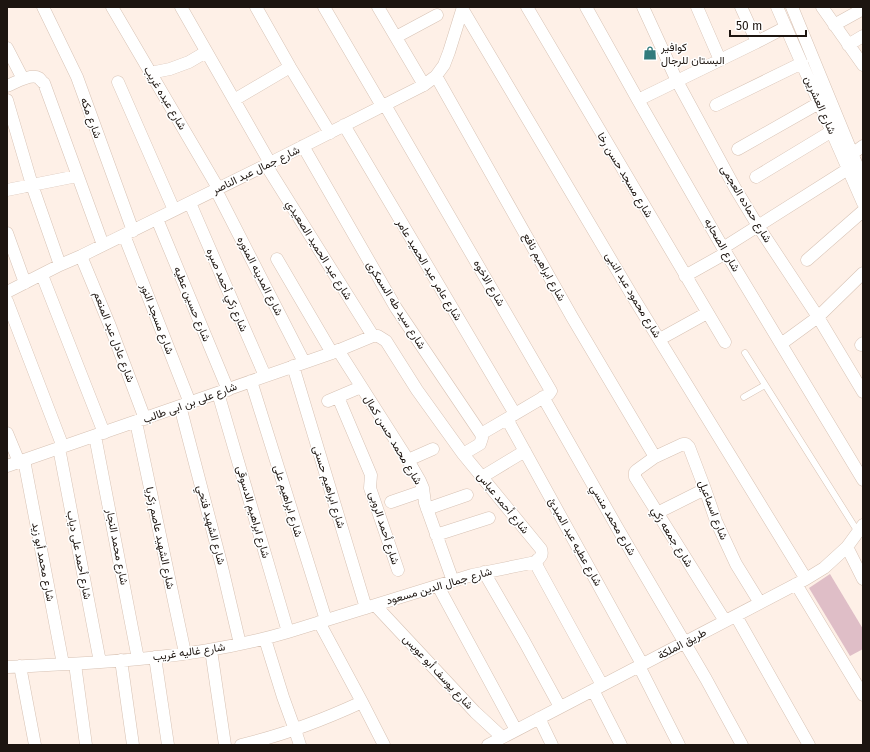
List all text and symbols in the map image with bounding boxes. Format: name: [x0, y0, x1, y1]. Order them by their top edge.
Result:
scale bar: [730, 12, 806, 38]
text: 50 m: [736, 19, 762, 33]
place label: كوافير البستان للرجال: [660, 41, 725, 67]
shop icon: كوافير البستان للرجال: [642, 45, 658, 61]
street label: شارع عبده غريب: [140, 64, 189, 133]
street label: شارع العشرين: [800, 74, 839, 137]
street label: شارع مكه: [77, 96, 104, 141]
street label: شارع مسجد حسن رخا: [594, 130, 656, 221]
street label: شارع جمال عبد الناصر: [209, 143, 303, 198]
street label: شارع حماده العجمى: [717, 163, 774, 246]
street label: شارع عبد الحميد الصعيدي: [281, 198, 355, 304]
street label: شارع عامر عبد الحميد عامر: [392, 216, 465, 324]
street label: شارع الصحابه: [701, 216, 743, 275]
street label: شارع ابراهيم نافع: [519, 231, 568, 304]
street label: شارع المدينه المنوره: [233, 234, 286, 319]
street label: شارع زكي أحمد صبره: [201, 246, 251, 335]
street label: شارع محمود عبد النبى: [601, 250, 664, 341]
street label: شارع الاخوه: [470, 258, 508, 309]
street label: شارع سيد طه السمكرى: [363, 259, 428, 352]
street label: شارع حسين عطيه: [170, 265, 213, 344]
street label: شارع مسجد النور: [136, 281, 177, 357]
street label: شارع عادل عبد المنعم: [90, 290, 137, 385]
street label: شارع على بن ابى طالب: [141, 380, 239, 427]
street label: شارع محمد حسن كمال: [360, 393, 425, 488]
street label: شارع ابراهيم حسنى: [309, 444, 348, 531]
street label: شارع ابراهيم على: [270, 463, 305, 539]
street label: شارع ابراهيم الدسوقى: [233, 464, 273, 560]
street label: شارع أحمد عباس: [473, 470, 532, 537]
street label: شارع اسماعيل: [695, 478, 730, 542]
street label: شارع محمد منسي: [585, 482, 639, 559]
street label: شارع الشهيد فتحي: [191, 484, 228, 567]
street label: شارع الشهيد عاصم زكريا: [142, 486, 177, 591]
street label: شارع أحمد الروبى: [365, 490, 402, 567]
street label: شارع عطيه عبد المبدئ: [545, 496, 605, 589]
street label: شارع جمعه زكي: [646, 505, 696, 571]
street label: شارع محمد النجار: [102, 507, 131, 587]
street label: شارع أحمد على دياب: [63, 509, 94, 601]
street label: شارع محمد أبو زيد: [28, 521, 57, 603]
street label: شارع جمال الدين مسعود: [385, 565, 494, 608]
street label: طريق الملكة: [656, 626, 708, 662]
street label: شارع يوسف أبو عويس: [399, 632, 476, 713]
street label: شارع غاليه غريب: [152, 640, 227, 665]

